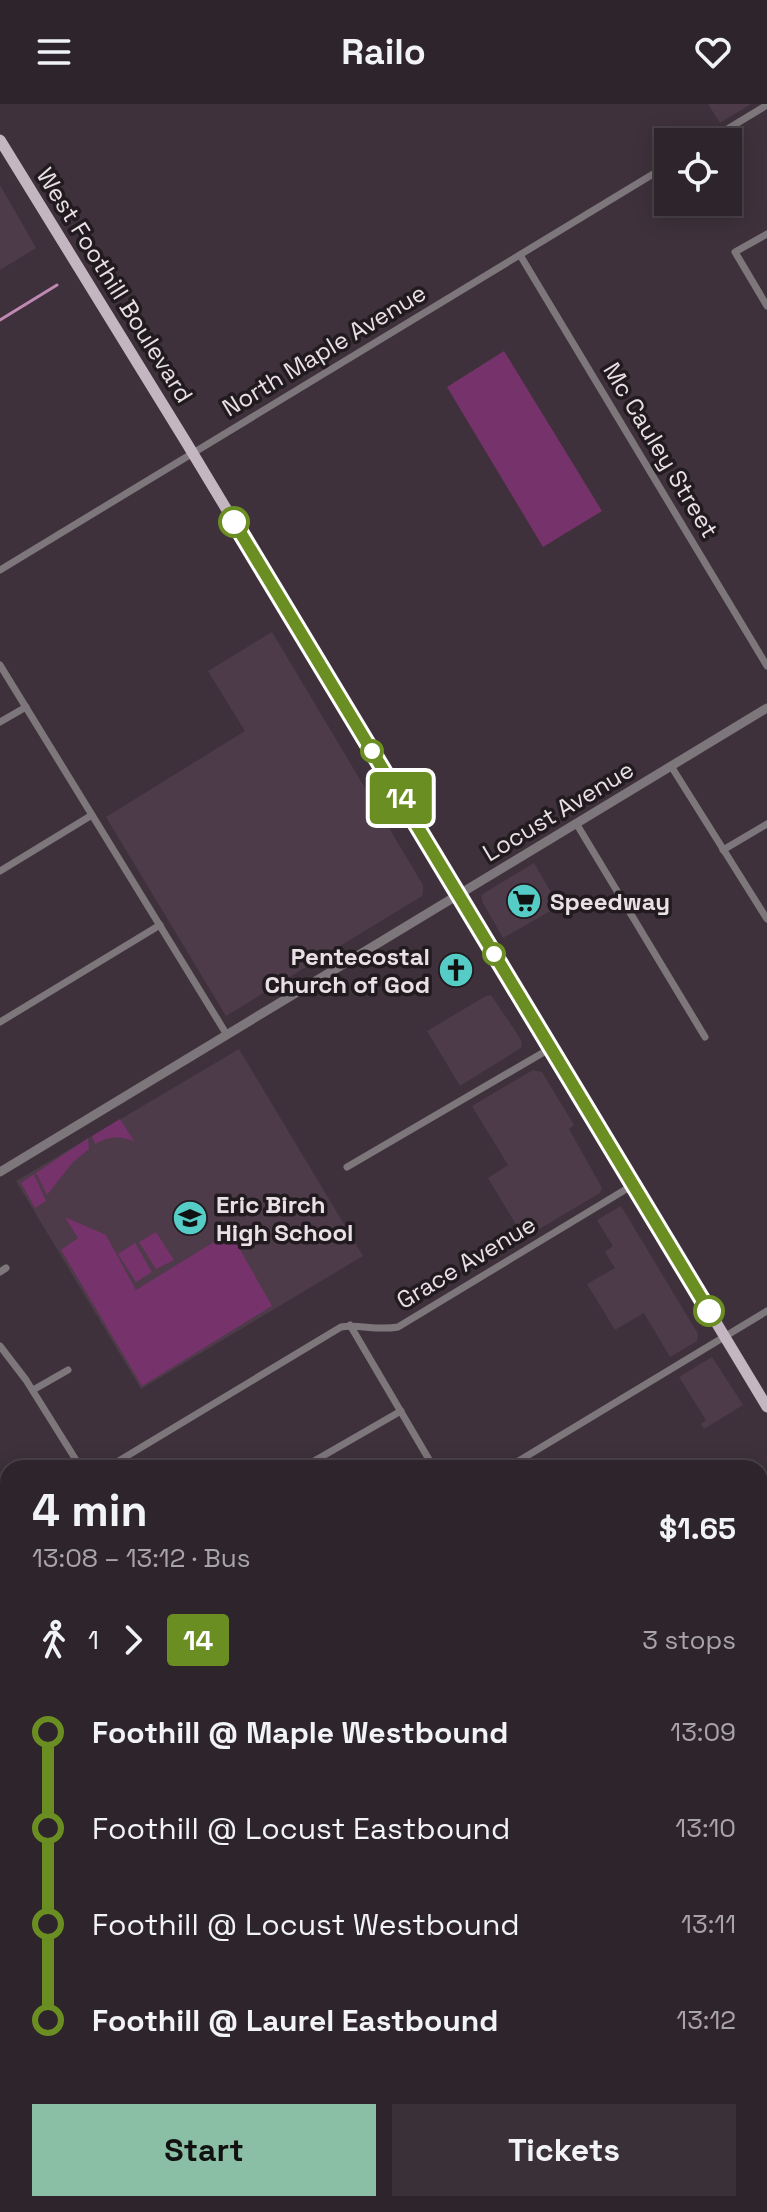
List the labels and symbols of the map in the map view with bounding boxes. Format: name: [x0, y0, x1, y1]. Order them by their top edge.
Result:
street label: West Foothill Boulevard: [30, 162, 200, 408]
street label: North Maple Avenue: [216, 277, 432, 423]
street label: Mc Cauley Street: [596, 357, 726, 543]
unlabelled marker: [219, 507, 249, 537]
unlabelled marker: [361, 740, 383, 762]
street label: Locust Avenue: [477, 754, 639, 868]
line badge: 14: [365, 772, 437, 824]
supermarket icon: Speedway: [505, 882, 543, 920]
place label: Speedway: [550, 886, 670, 917]
place label: Pentecostal Church of God: [264, 941, 430, 1000]
unlabelled marker: [483, 943, 505, 965]
church icon: Pentecostal Church of God: [437, 951, 475, 989]
place label: Eric Birch High School: [216, 1189, 353, 1248]
school or university icon: Eric Birch High School: [171, 1199, 209, 1237]
street label: Grace Avenue: [391, 1208, 541, 1316]
unlabelled marker: [694, 1296, 724, 1326]

